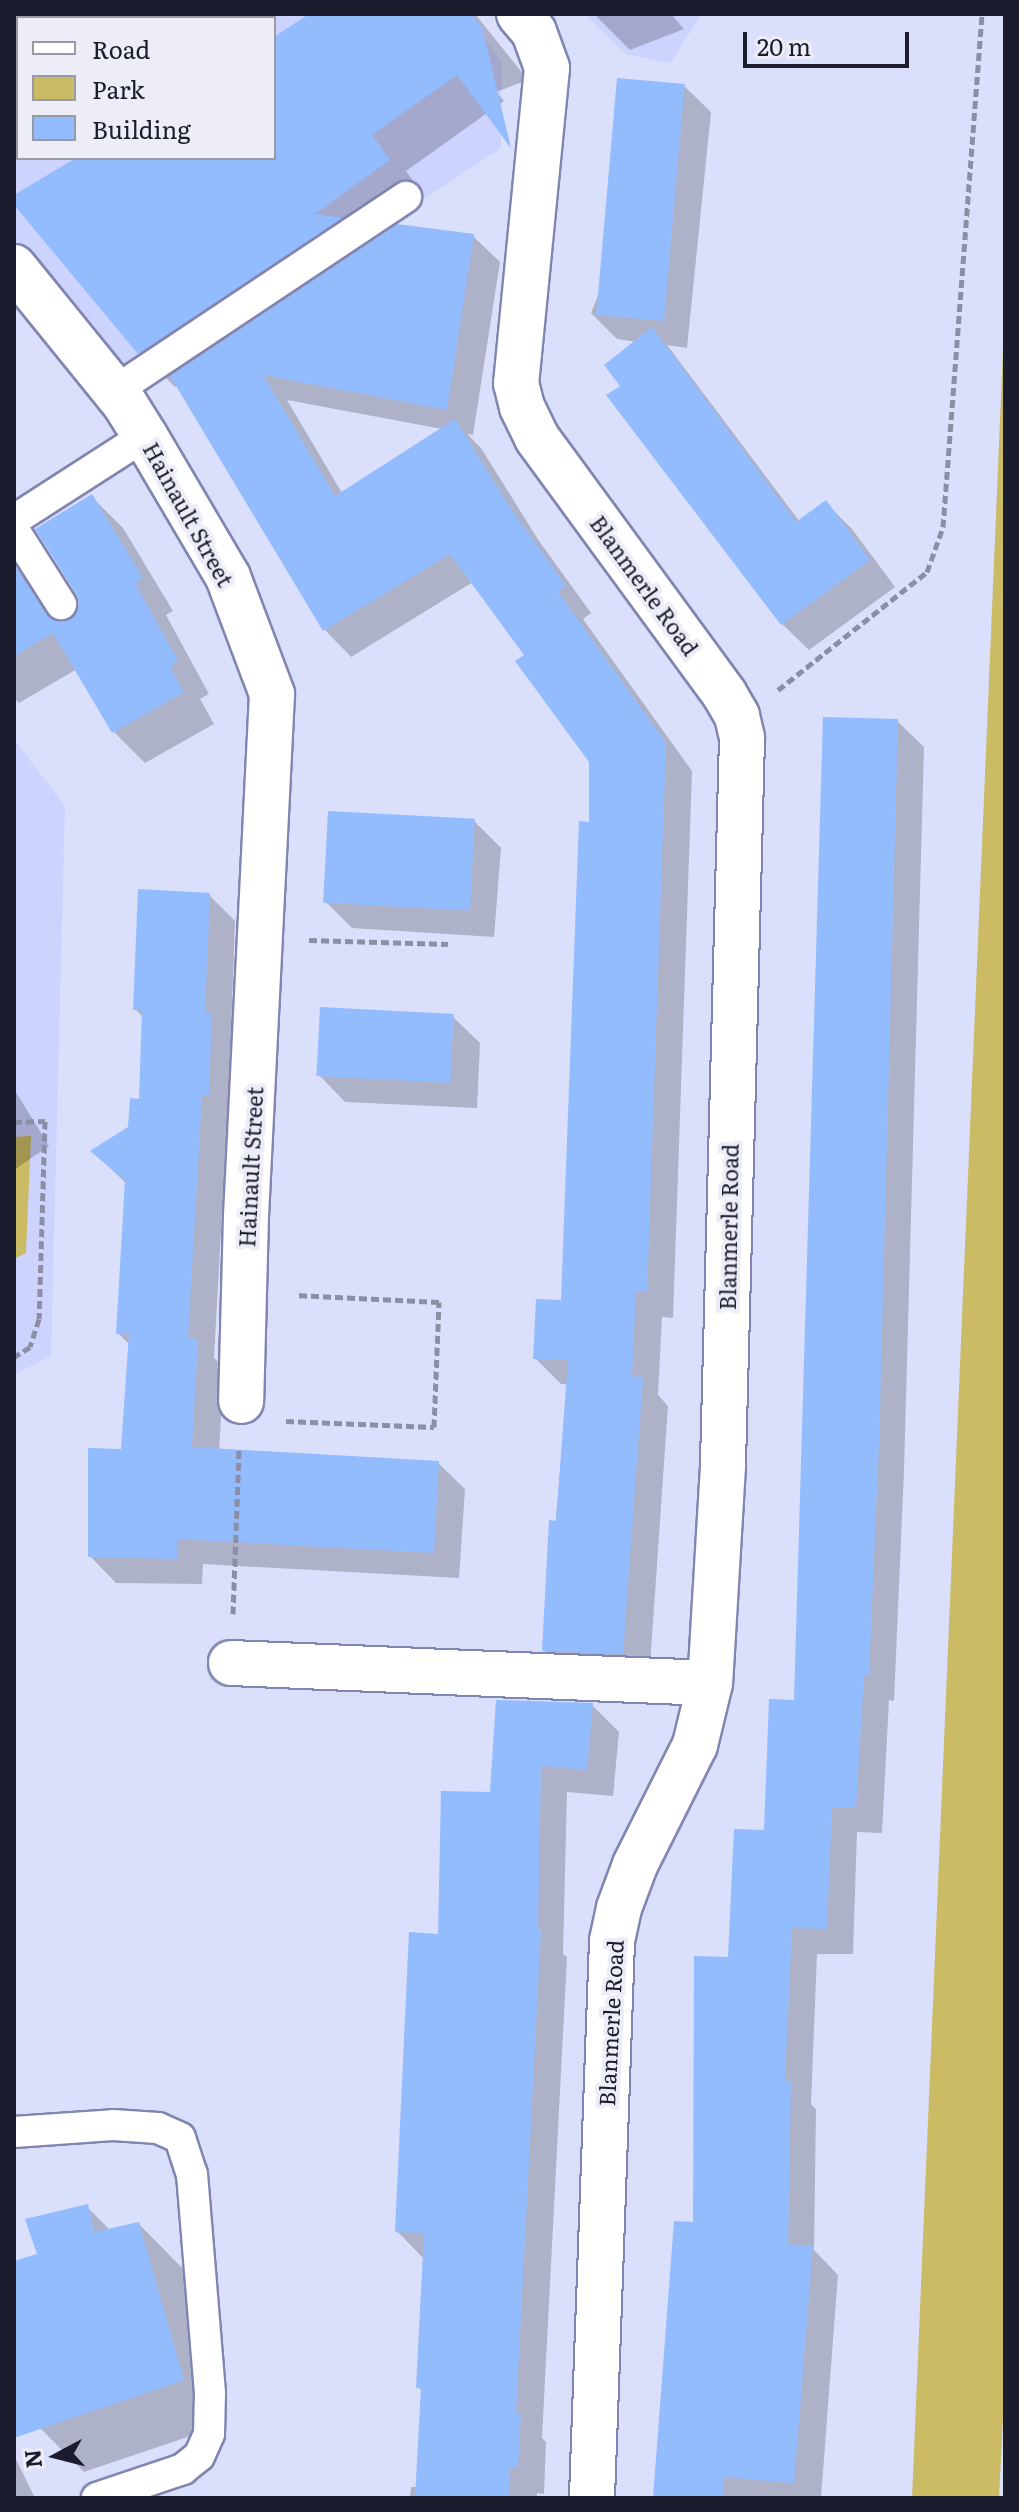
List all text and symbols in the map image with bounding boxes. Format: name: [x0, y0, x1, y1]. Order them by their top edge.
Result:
legend: [16, 16, 276, 160]
scale bar: [747, 16, 913, 66]
text: 20 m: [757, 28, 811, 63]
text: Road: [92, 31, 150, 66]
text: Park: [92, 71, 145, 106]
text: Building: [92, 111, 191, 146]
street label: Hainault Street: [138, 437, 240, 591]
street label: Blanmerle Road: [585, 510, 705, 660]
street label: Hainault Street: [233, 1086, 267, 1248]
street label: Blanmerle Road: [713, 1143, 743, 1311]
street label: Blanmerle Road: [592, 1939, 628, 2107]
north arrow: [16, 2416, 96, 2496]
text: N: [14, 2448, 49, 2470]

